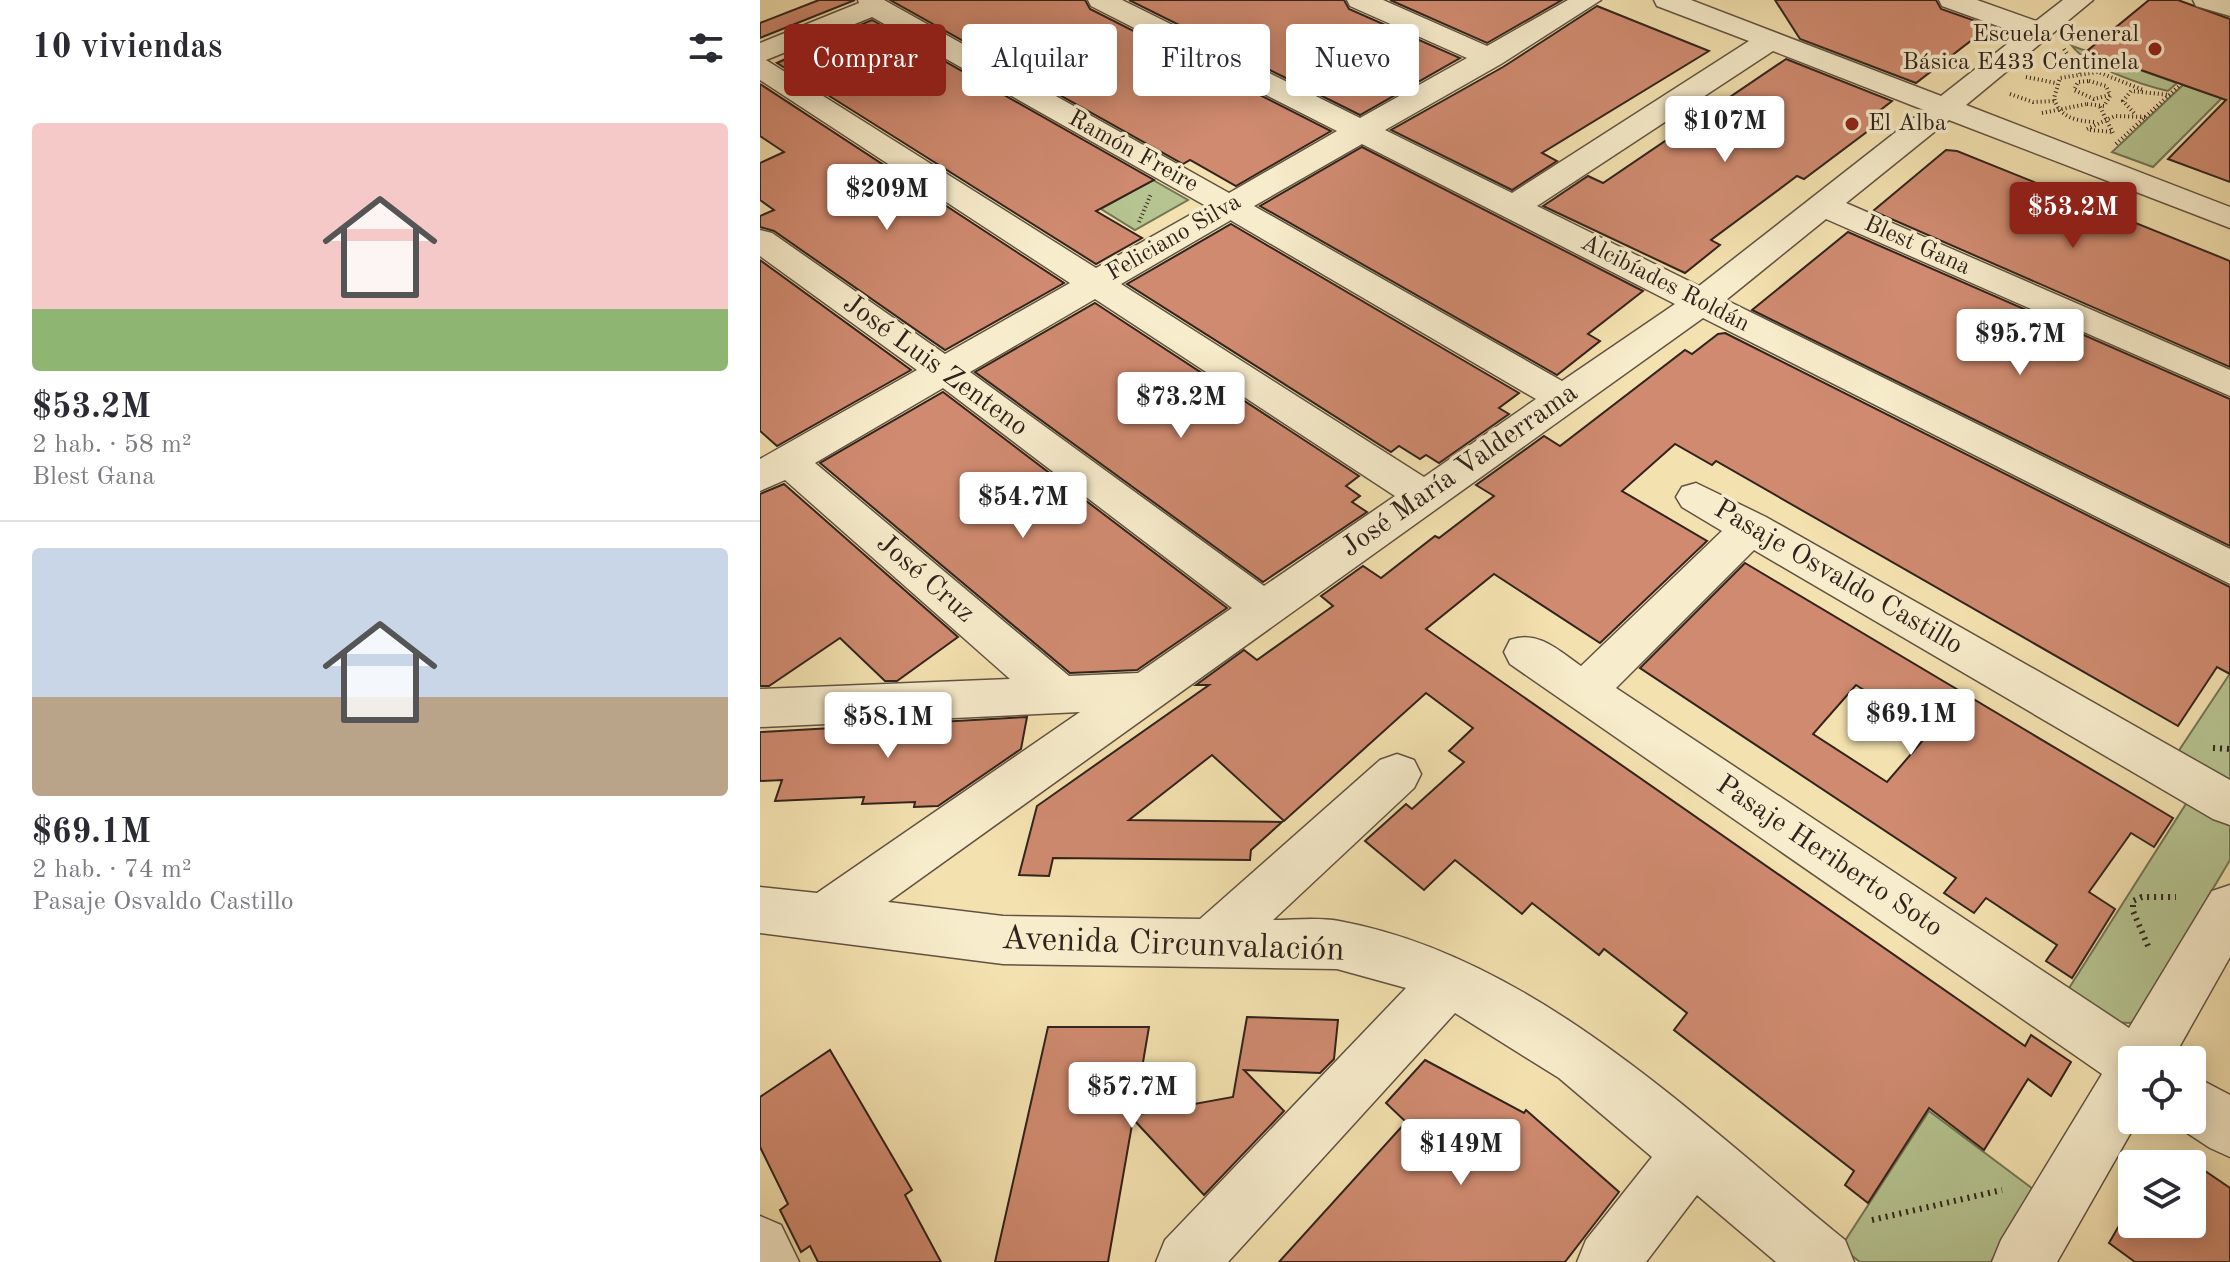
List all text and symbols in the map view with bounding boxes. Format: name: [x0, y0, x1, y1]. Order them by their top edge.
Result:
place label: Escuela General Básica E433 Centinela: [1902, 23, 2139, 75]
chip: Comprar: [784, 24, 946, 96]
chip: Alquilar: [962, 24, 1117, 96]
chip: Filtros: [1133, 24, 1270, 96]
chip: Nuevo: [1286, 24, 1419, 96]
icon: filters: [684, 26, 728, 70]
text: 10 viviendas: [32, 31, 222, 65]
marker: Escuela General Básica E433 Centinela: [2146, 40, 2164, 58]
pin: $107M: [1669, 96, 1781, 164]
street label: Ramón Freire: [1064, 107, 1202, 197]
text: $107M: [1683, 109, 1767, 135]
place label: El Alba: [1868, 112, 1947, 136]
marker: El Alba: [1843, 115, 1861, 133]
pin: $209M: [831, 164, 943, 232]
icon: home: [308, 175, 452, 319]
text: $209M: [845, 177, 929, 203]
pin: $53.2M: [2008, 182, 2138, 250]
street label: Feliciano Silva: [1103, 190, 1245, 286]
text: $53.2M: [2028, 195, 2118, 221]
street label: Blest Gana: [1860, 212, 1974, 280]
street label: Alcibíades Roldán: [1577, 231, 1753, 337]
street label: José Luis Zenteno: [837, 290, 1033, 442]
pin: $95.7M: [1955, 309, 2085, 377]
text: $95.7M: [1975, 322, 2065, 348]
pin: $73.2M: [1116, 372, 1246, 440]
street label: José María Valderrama: [1337, 379, 1583, 563]
text: $73.2M: [1136, 385, 1226, 411]
text: $53.2M: [32, 391, 151, 425]
text: 2 hab. · 58 m²: [32, 432, 192, 458]
text: Blest Gana: [32, 464, 155, 490]
pin: $54.7M: [958, 472, 1088, 540]
text: $54.7M: [978, 485, 1068, 511]
street label: Pasaje Osvaldo Castillo: [1709, 495, 1967, 661]
street label: José Cruz: [871, 529, 979, 629]
icon: home: [308, 600, 452, 744]
pin: $69.1M: [1846, 689, 1976, 757]
pin: $58.1M: [823, 692, 953, 760]
text: $69.1M: [1866, 702, 1956, 728]
text: $58.1M: [843, 705, 933, 731]
street label: Pasaje Heriberto Soto: [1711, 771, 1947, 943]
text: $69.1M: [32, 816, 151, 850]
text: 2 hab. · 74 m²: [32, 857, 192, 883]
text: Pasaje Osvaldo Castillo: [32, 889, 294, 915]
street label: Avenida Circunvalación: [1001, 922, 1345, 968]
map controls: [2118, 1046, 2206, 1238]
button: locate: [2118, 1046, 2206, 1134]
pin: $57.7M: [1067, 1062, 1197, 1130]
text: $57.7M: [1087, 1075, 1177, 1101]
pin: $149M: [1405, 1119, 1517, 1187]
text: $149M: [1419, 1132, 1503, 1158]
button: layers: [2118, 1150, 2206, 1238]

